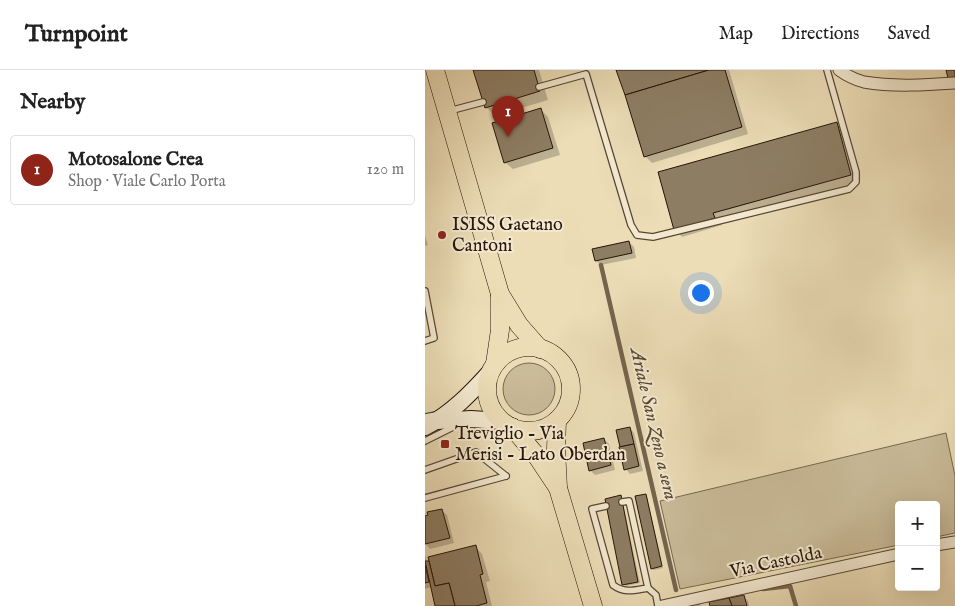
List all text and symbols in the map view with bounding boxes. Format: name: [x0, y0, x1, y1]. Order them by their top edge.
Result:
text: Turnpoint: [25, 19, 128, 50]
text: Map: [719, 23, 753, 46]
text: Directions: [781, 23, 859, 46]
text: Saved: [887, 23, 930, 46]
text: Nearby: [20, 89, 85, 116]
pin: 1: [492, 96, 524, 137]
text: Motosalone Crea: [68, 148, 203, 172]
text: 1: [34, 160, 40, 180]
text: 120 m: [367, 160, 404, 180]
text: Shop · Viale Carlo Porta: [68, 172, 226, 192]
place label: ISISS Gaetano Cantoni: [452, 214, 563, 258]
marker: ISISS Gaetano Cantoni: [436, 229, 448, 241]
your location: [688, 280, 714, 306]
water label: Ariale San Zeno a sera: [623, 344, 682, 502]
place label: Treviglio - Via Merisi - Lato Oberdan: [455, 423, 626, 467]
marker: Treviglio - Via Merisi - Lato Oberdan: [439, 438, 451, 450]
map controls: [895, 501, 940, 591]
button: +: [895, 501, 940, 546]
street label: Via Castolda: [727, 542, 824, 584]
button: −: [895, 546, 940, 591]

